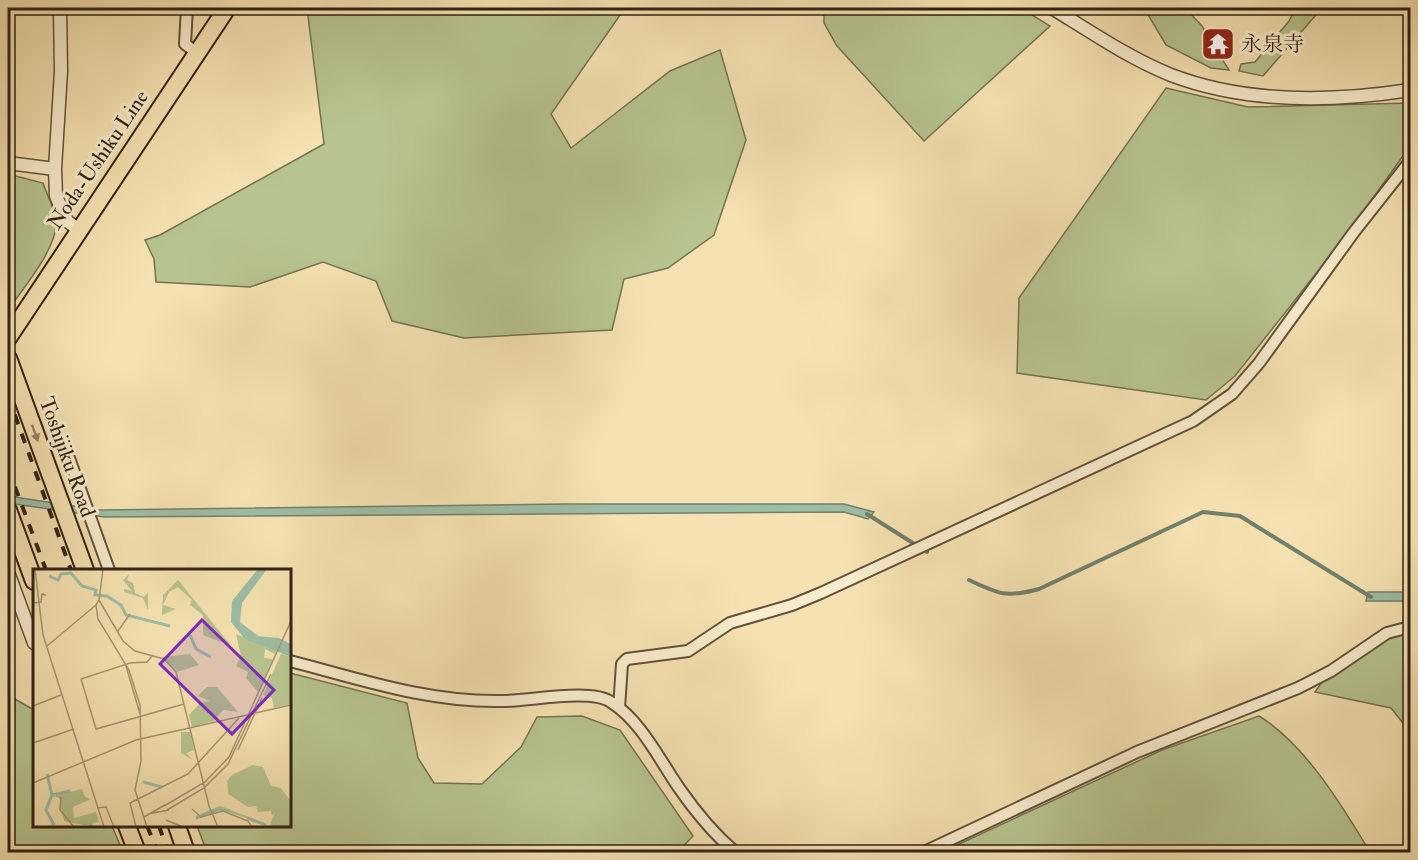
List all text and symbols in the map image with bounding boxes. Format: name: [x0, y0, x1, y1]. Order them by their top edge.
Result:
temple icon: 永泉寺: [1200, 26, 1236, 62]
place label: 永泉寺: [1241, 31, 1304, 58]
street label: Noda-Ushiku Line: [41, 85, 155, 235]
street label: Toshijiku Road: [33, 393, 101, 522]
one-way arrow: [30, 424, 40, 442]
inset map: [33, 569, 291, 827]

